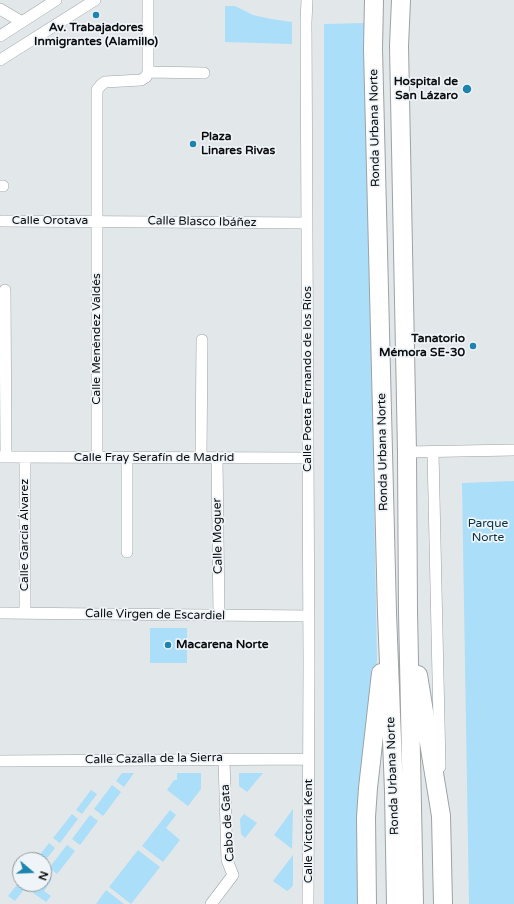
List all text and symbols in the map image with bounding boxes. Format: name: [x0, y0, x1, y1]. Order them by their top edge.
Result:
marker: Av. Trabajadores Inmigrantes (Alamillo): [91, 10, 101, 20]
place label: Av. Trabajadores Inmigrantes (Alamillo): [34, 21, 158, 49]
street label: Ronda Urbana Norte: [367, 69, 383, 187]
place label: Hospital de San Lázaro: [394, 75, 458, 103]
marker: Hospital de San Lázaro: [461, 83, 473, 95]
place label: Plaza Linares Rivas: [201, 130, 275, 158]
marker: Plaza Linares Rivas: [188, 139, 198, 149]
street label: Calle Orotava: [12, 214, 88, 228]
street label: Calle Blasco Ibáñez: [147, 214, 257, 230]
street label: Calle Menéndez Valdés: [90, 273, 104, 405]
street label: Calle Poeta Fernando de los Ríos: [301, 286, 315, 472]
place label: Tanatorio Mémora SE-30: [379, 332, 465, 360]
marker: Tanatorio Mémora SE-30: [468, 341, 478, 351]
street label: Ronda Urbana Norte: [375, 393, 391, 511]
street label: Calle Fray Serafín de Madrid: [74, 451, 234, 465]
street label: Calle García Álvarez: [18, 479, 32, 591]
street label: Calle Moguer: [210, 498, 226, 574]
park label: Parque Norte: [468, 517, 508, 545]
street label: Calle Virgen de Escardiel: [85, 607, 225, 623]
place label: Macarena Norte: [176, 638, 269, 652]
marker: Macarena Norte: [163, 640, 173, 650]
street label: Ronda Urbana Norte: [384, 717, 402, 835]
street label: Calle Cazalla de la Sierra: [85, 751, 223, 767]
street label: Calle Victoria Kent: [302, 779, 316, 883]
street label: Cabo de Gata: [218, 784, 238, 862]
north arrow: [12, 852, 52, 892]
text: N: [35, 869, 50, 882]

